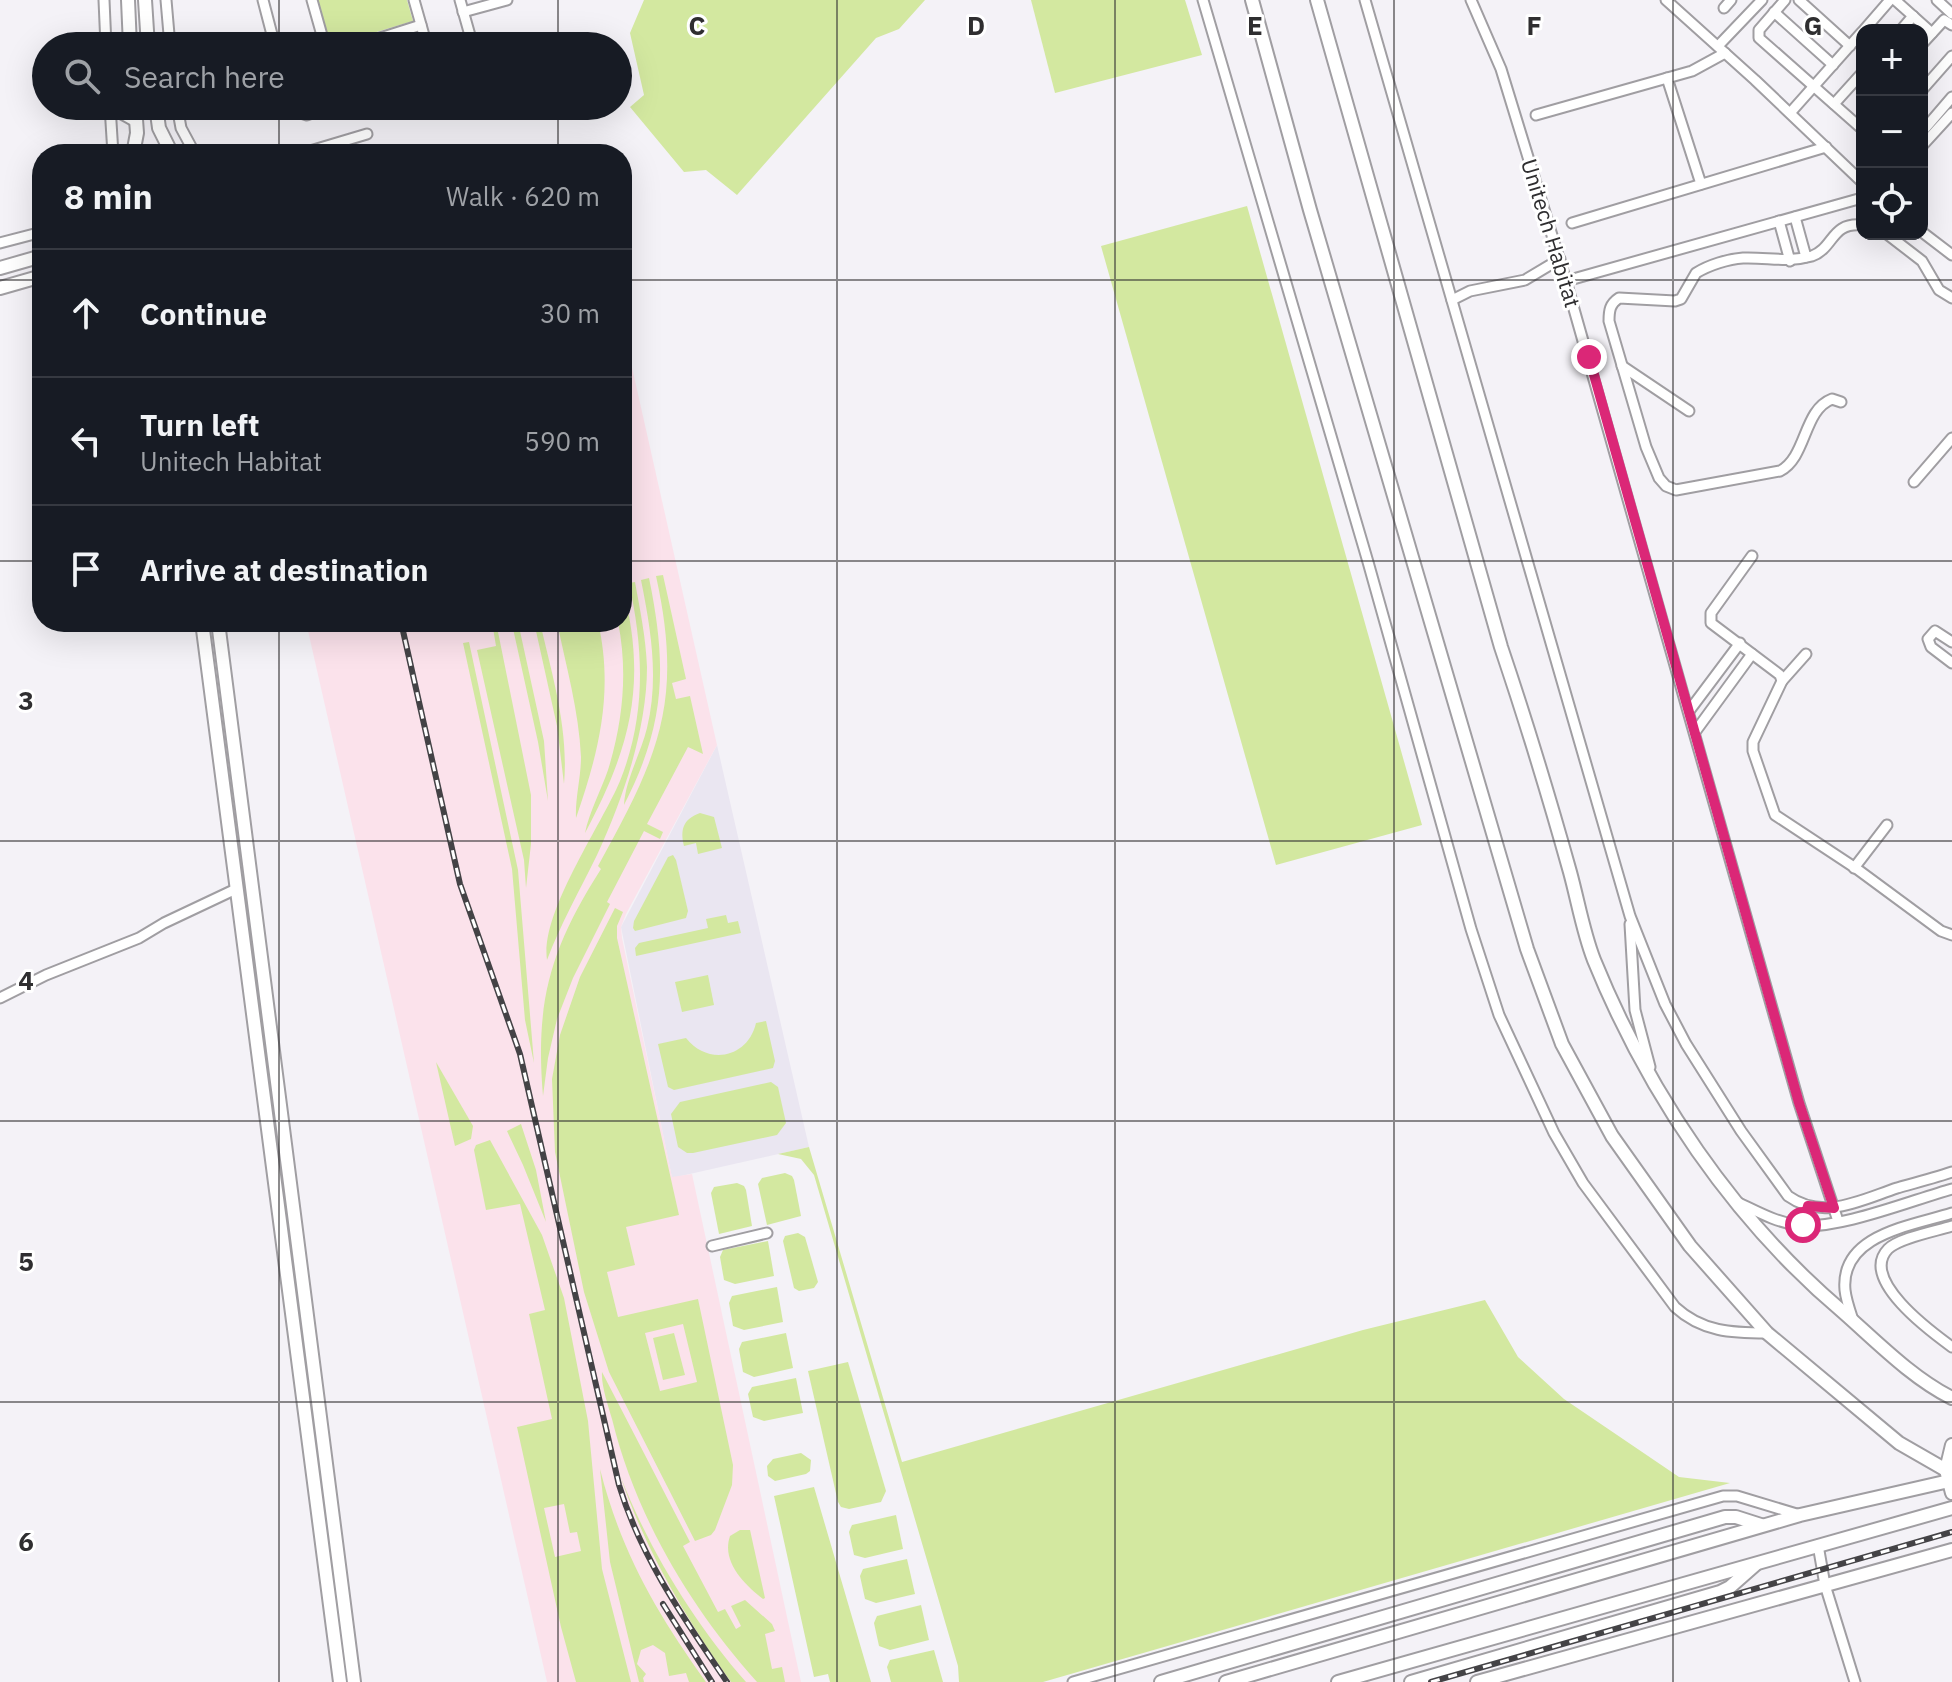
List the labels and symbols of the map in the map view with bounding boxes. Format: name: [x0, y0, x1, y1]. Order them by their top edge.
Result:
text: C: [689, 8, 706, 42]
text: D: [967, 8, 985, 42]
text: E: [1247, 8, 1263, 42]
text: F: [1526, 8, 1542, 42]
text: G: [1804, 8, 1822, 42]
street label: Unitech Habitat: [1515, 155, 1588, 311]
route end: [1571, 339, 1607, 375]
text: 3: [18, 683, 34, 717]
text: 4: [18, 963, 34, 997]
route start: [1785, 1207, 1821, 1243]
text: 5: [18, 1244, 34, 1278]
text: 6: [18, 1524, 34, 1558]

